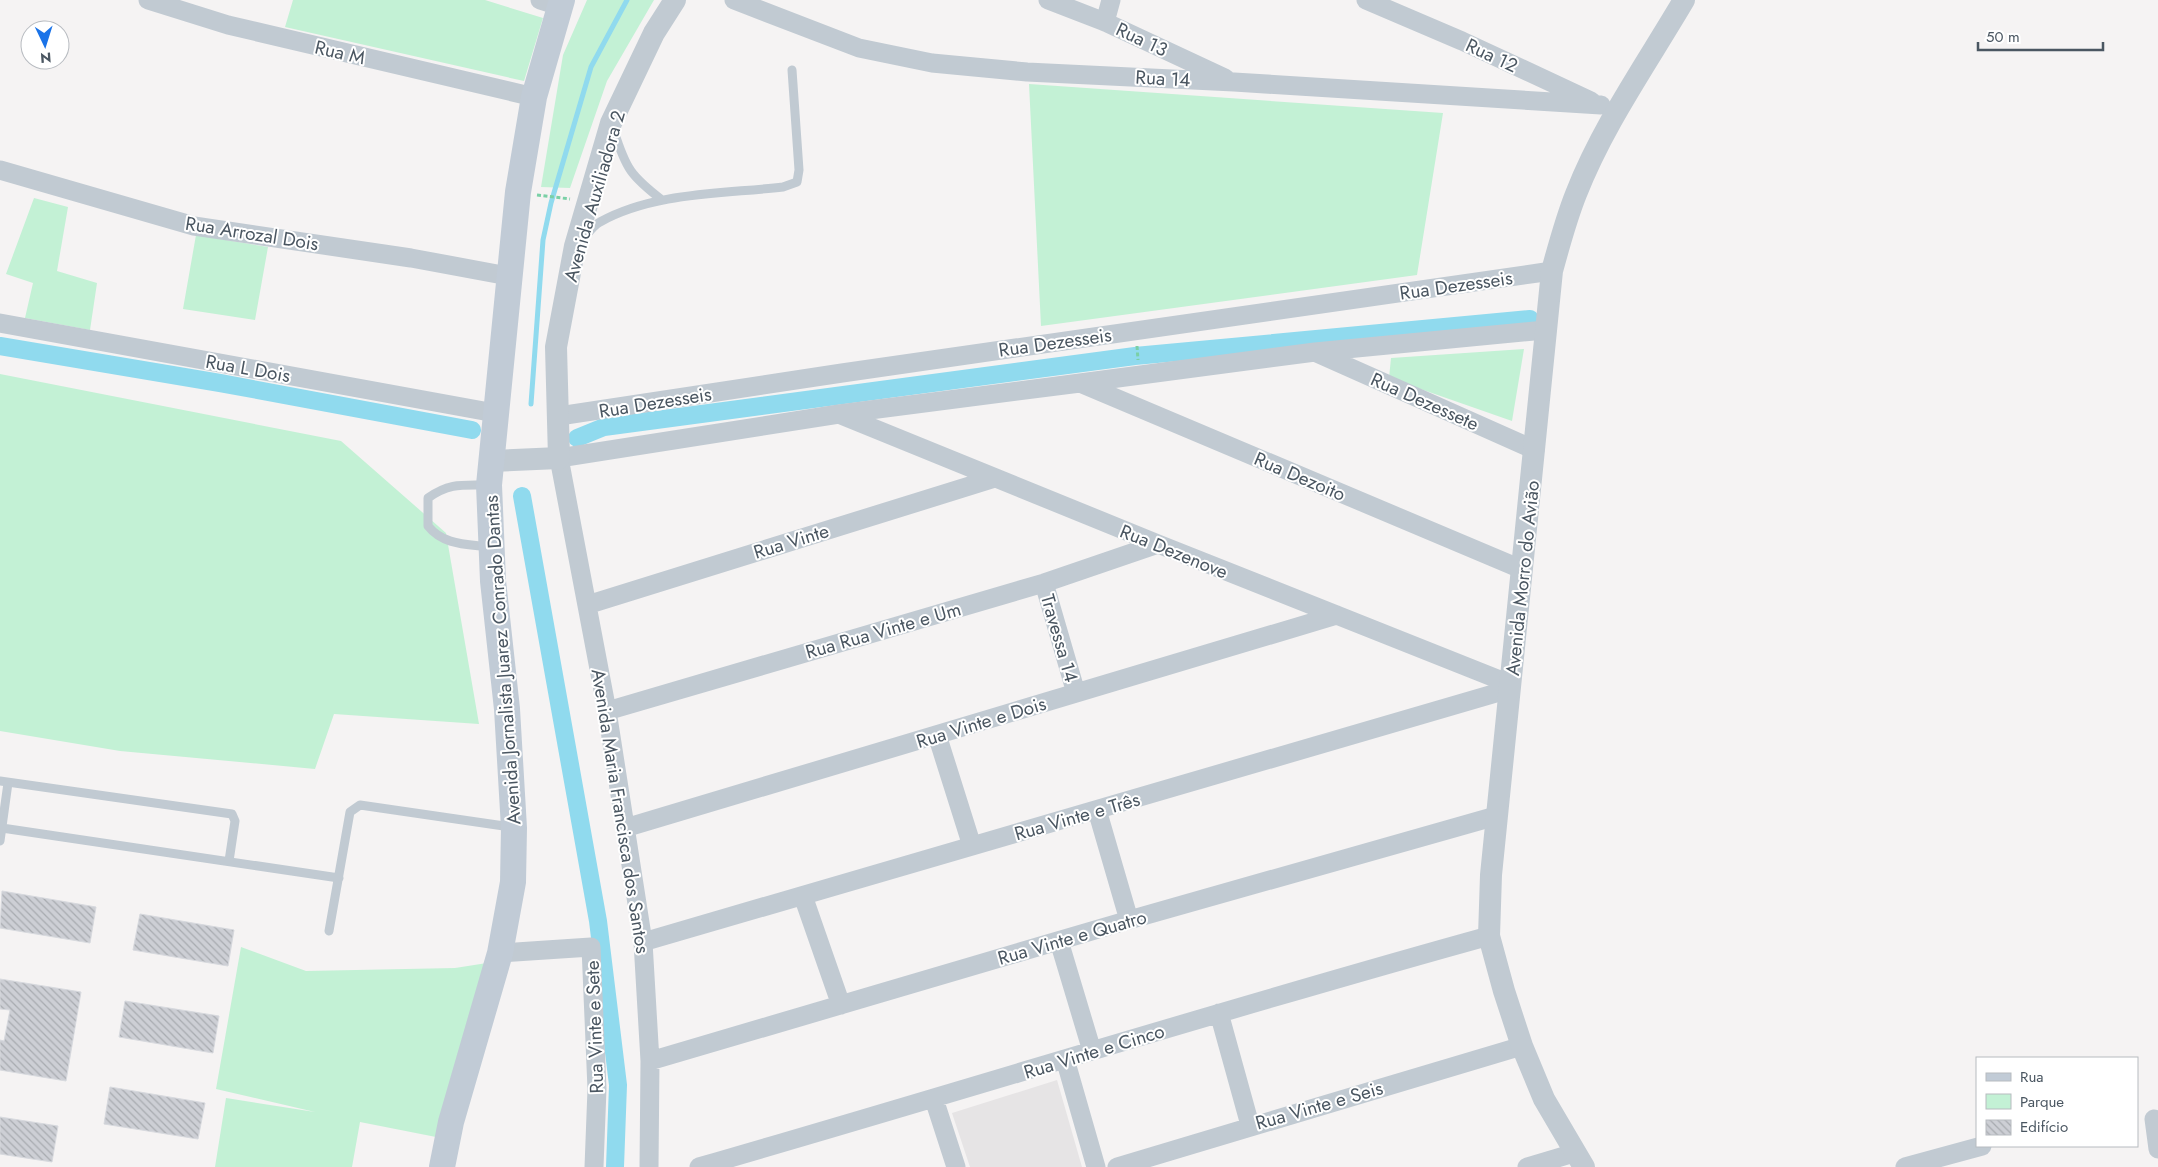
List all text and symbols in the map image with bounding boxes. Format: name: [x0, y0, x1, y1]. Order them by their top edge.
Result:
street label: Rua 13: [1111, 16, 1172, 63]
north arrow: [20, 20, 70, 70]
scale bar: [1978, 20, 2103, 52]
text: 50 m: [1986, 26, 2020, 48]
street label: Rua 12: [1461, 32, 1522, 79]
street label: Rua M: [312, 34, 368, 71]
text: N: [40, 48, 52, 68]
street label: Rua 14: [1135, 64, 1191, 93]
street label: Avenida Auxiliadora 2: [557, 107, 632, 285]
street label: Rua Arrozal Dois: [183, 210, 321, 257]
street label: Rua Dezesseis: [1398, 264, 1515, 307]
street label: Rua Dezesseis: [997, 321, 1114, 364]
street label: Rua L Dois: [203, 348, 293, 389]
street label: Rua Dezessete: [1367, 366, 1483, 437]
street label: Rua Dezesseis: [597, 380, 714, 425]
street label: Rua Dezoito: [1250, 445, 1350, 508]
street label: Avenida Morro do Avião: [1499, 479, 1546, 677]
street label: Avenida Jornalista Juarez Conrado Dantas: [477, 494, 527, 826]
street label: Rua Vinte: [750, 517, 832, 566]
street label: Rua Dezenove: [1116, 518, 1232, 585]
street label: Travessa 14: [1034, 591, 1085, 685]
street label: Rua Rua Vinte e Um: [802, 595, 964, 666]
street label: Avenida Maria Francisca dos Santos: [585, 667, 656, 956]
street label: Rua Vinte e Dois: [913, 690, 1050, 755]
street label: Rua Vinte e Três: [1011, 786, 1143, 847]
street label: Rua Vinte e Quatro: [995, 903, 1150, 972]
street label: Rua Vinte e Sete: [579, 960, 610, 1094]
street label: Rua Vinte e Cinco: [1020, 1017, 1168, 1086]
legend: [1976, 1057, 2138, 1147]
text: Rua: [2020, 1066, 2044, 1088]
street label: Rua Vinte e Seis: [1252, 1074, 1386, 1137]
text: Parque: [2020, 1091, 2064, 1113]
text: Edifício: [2020, 1116, 2068, 1138]

